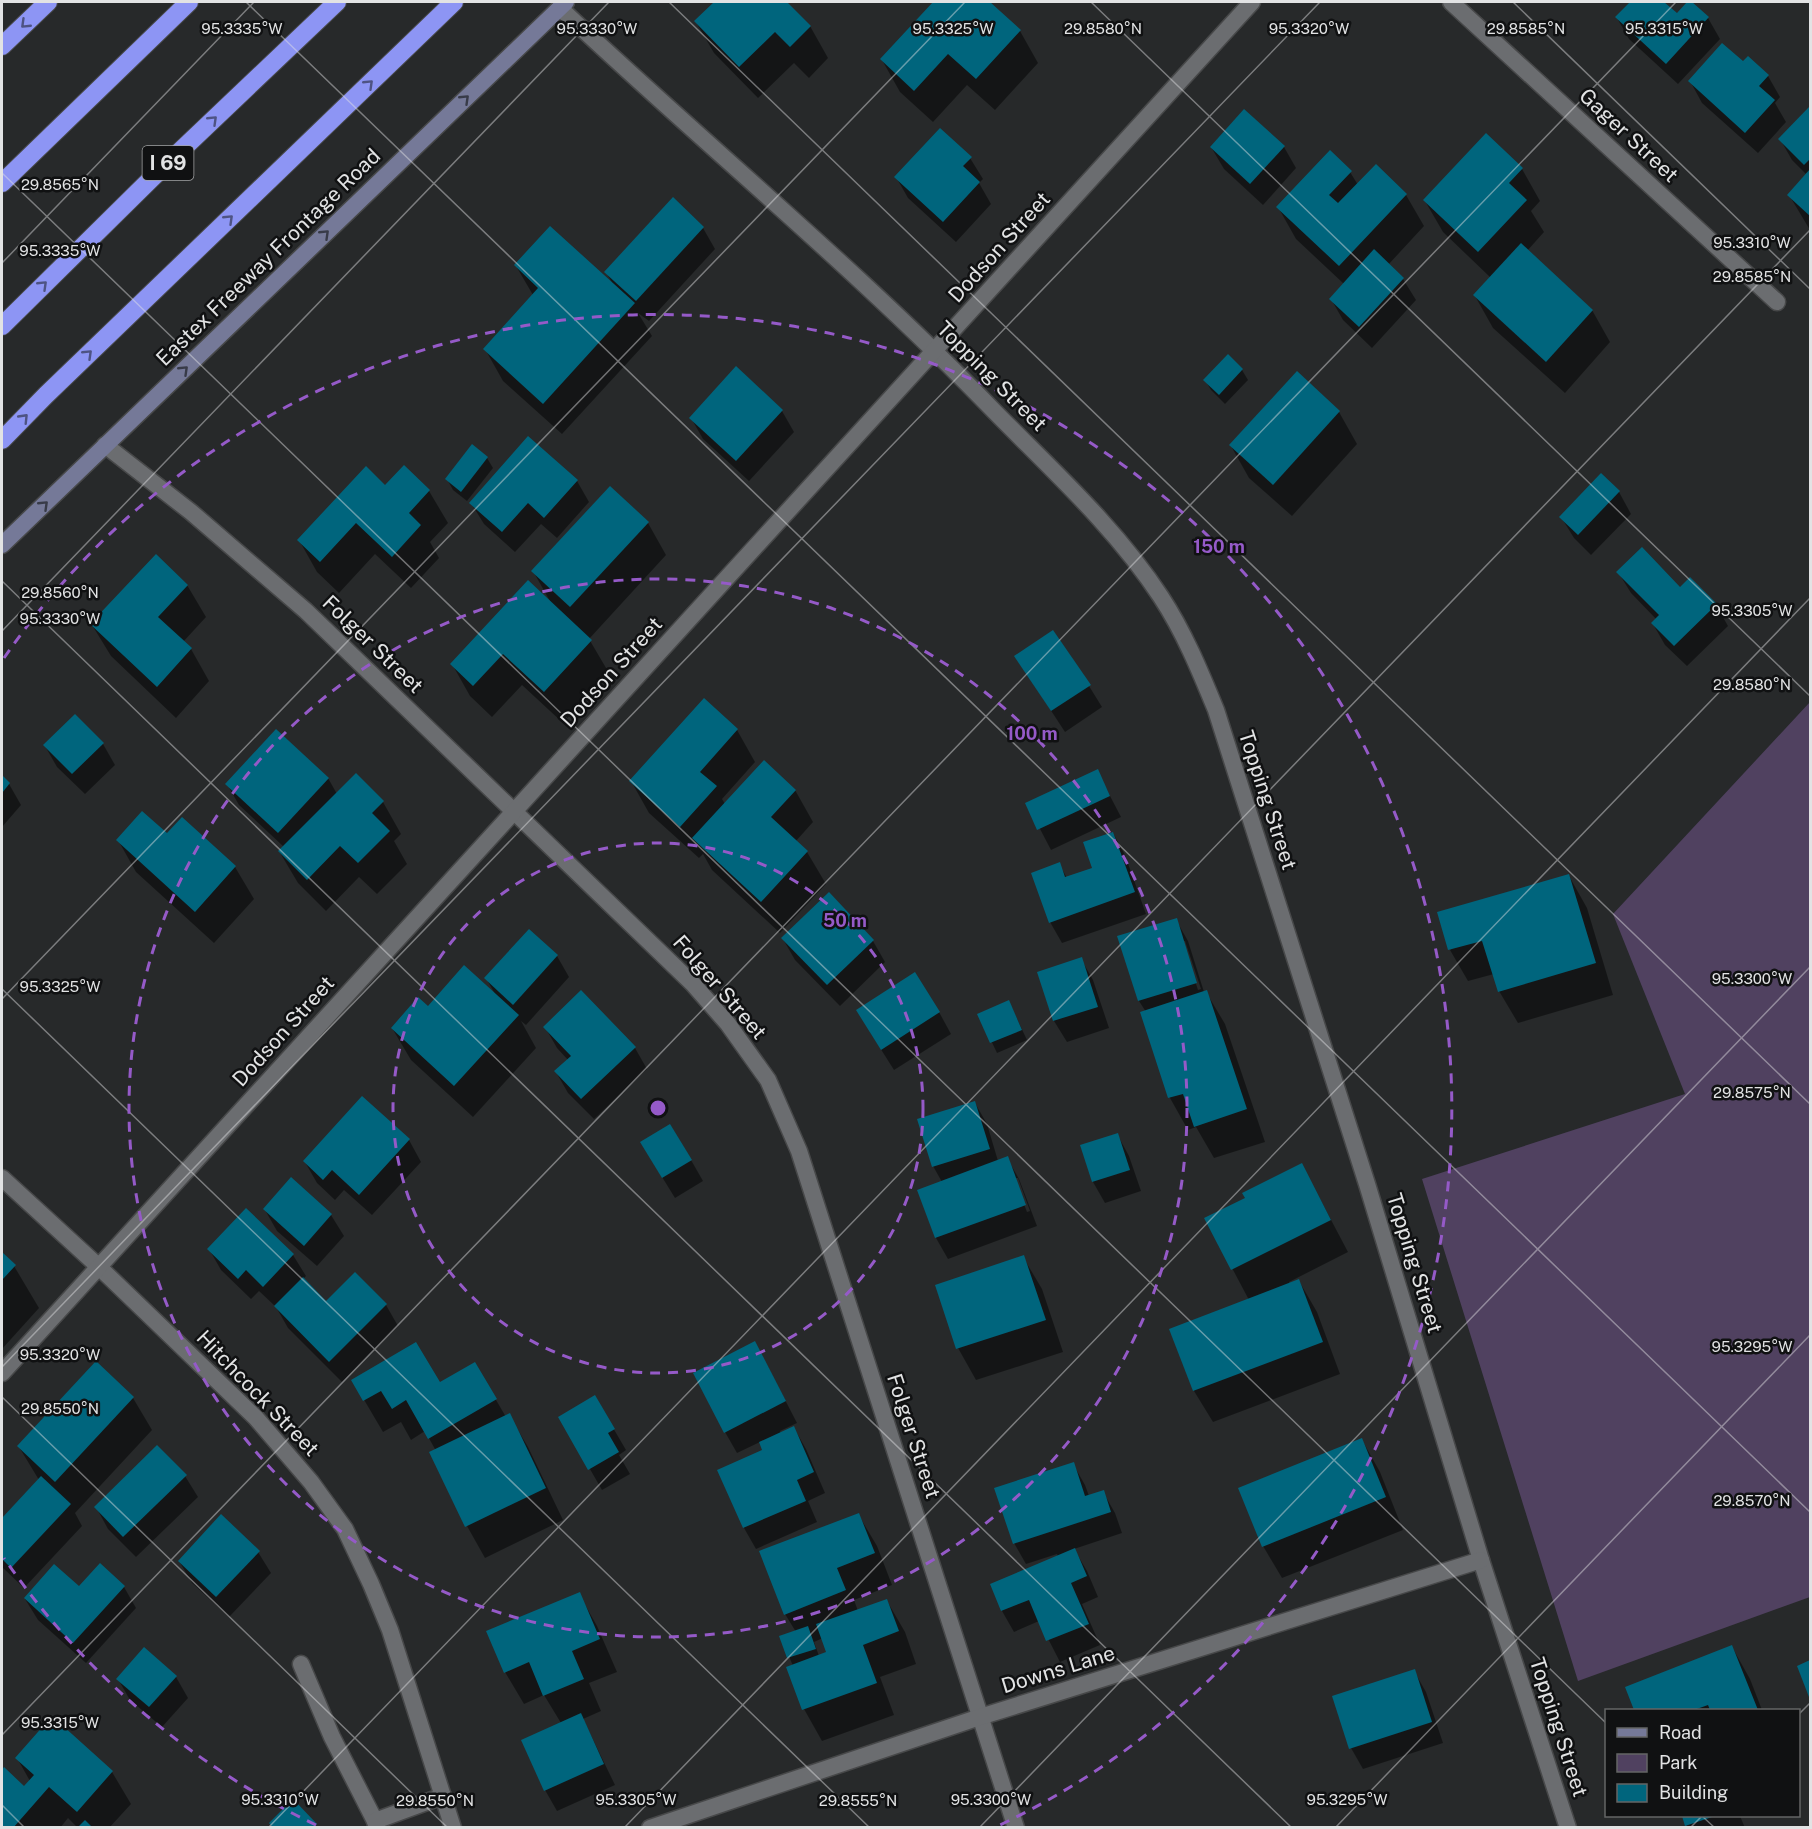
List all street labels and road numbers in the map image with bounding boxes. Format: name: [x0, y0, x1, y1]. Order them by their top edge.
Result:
street label: Gager Street: [1574, 83, 1684, 187]
street label: Eastex Freeway Frontage Road: [151, 143, 385, 371]
road number: I 69: [142, 146, 194, 180]
street label: Dodson Street: [943, 187, 1055, 307]
street label: Topping Street: [932, 316, 1052, 436]
street label: Folger Street: [318, 590, 428, 698]
street label: Dodson Street: [555, 612, 667, 732]
street label: Topping Street: [1234, 727, 1302, 873]
street label: Folger Street: [668, 930, 772, 1044]
street label: Dodson Street: [227, 971, 339, 1091]
street label: Topping Street: [1382, 1190, 1448, 1336]
street label: Hitchcock Street: [192, 1325, 324, 1461]
street label: Folger Street: [882, 1370, 946, 1502]
street label: Downs Lane: [998, 1640, 1118, 1698]
street label: Topping Street: [1525, 1654, 1593, 1800]

